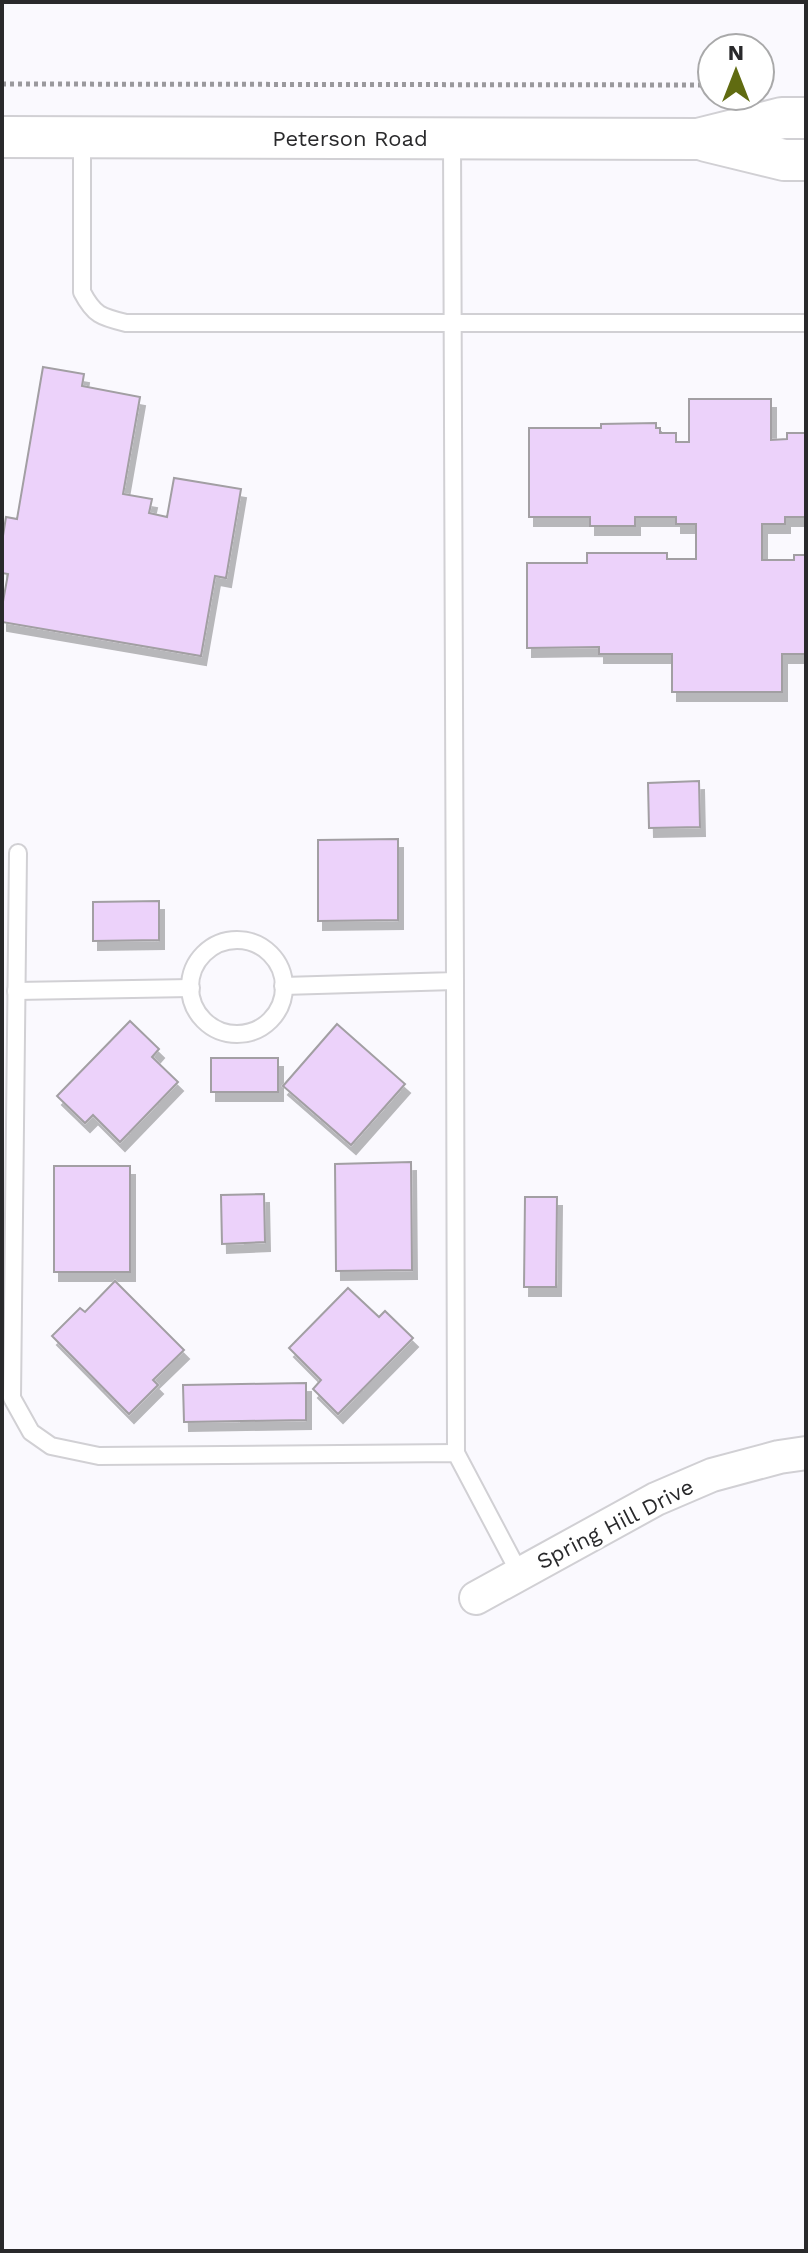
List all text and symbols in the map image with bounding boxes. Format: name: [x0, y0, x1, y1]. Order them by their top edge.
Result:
north arrow: [696, 32, 776, 112]
text: N: [728, 40, 744, 65]
street label: Peterson Road: [272, 126, 428, 151]
street label: Spring Hill Drive: [533, 1474, 697, 1574]

